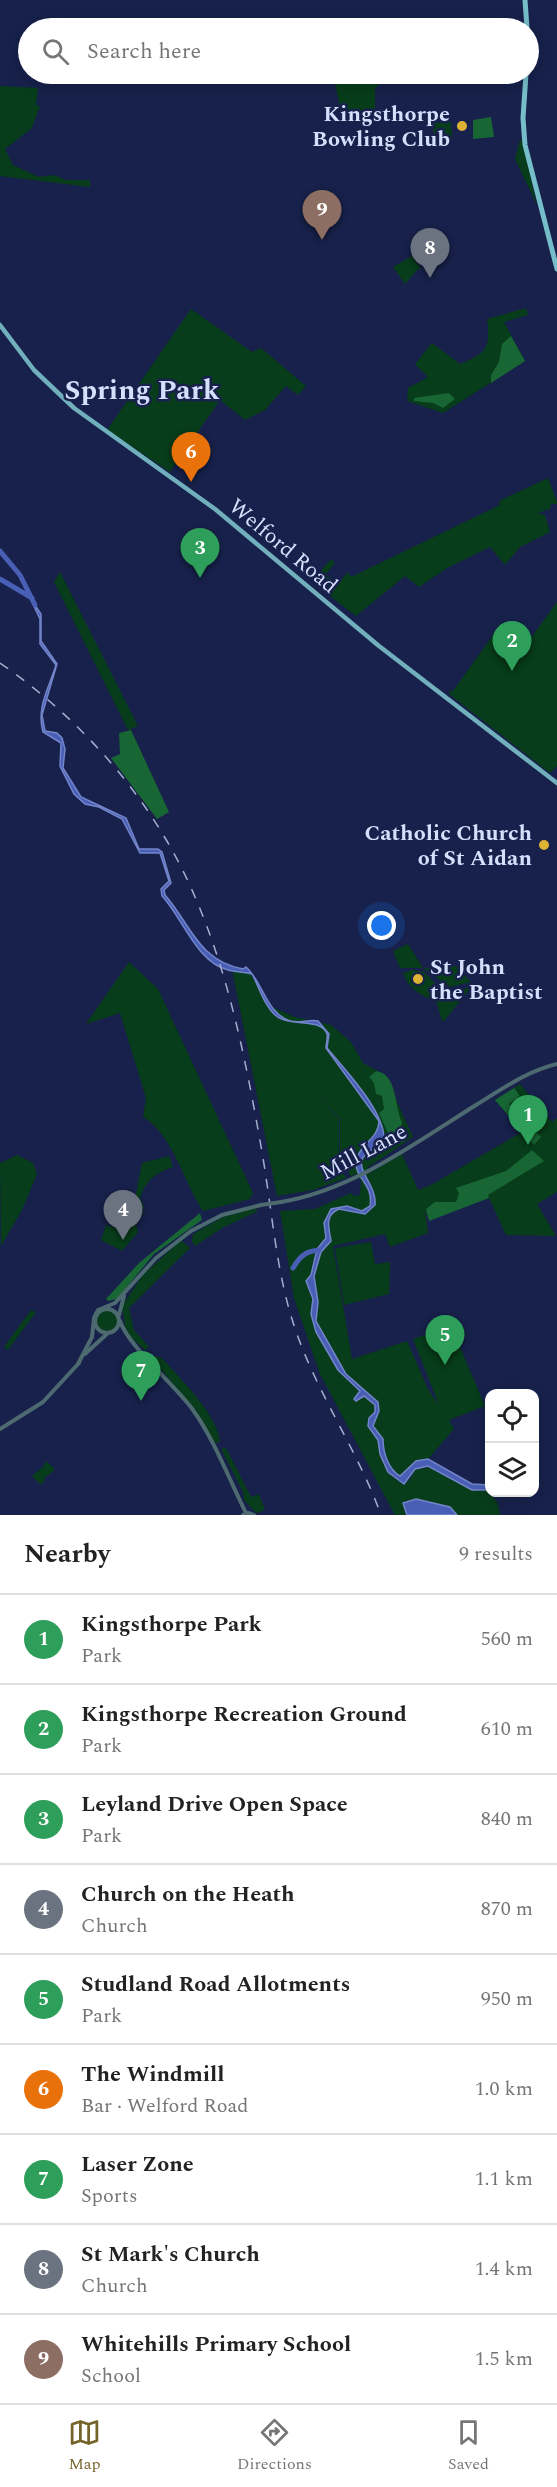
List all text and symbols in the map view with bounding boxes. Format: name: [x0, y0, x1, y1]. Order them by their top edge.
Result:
search box: [18, 18, 539, 84]
icon: search: [39, 35, 72, 68]
text: Search here: [87, 35, 201, 68]
place label: Kingsthorpe Bowling Club: [312, 98, 450, 156]
marker: Kingsthorpe Bowling Club: [455, 119, 469, 133]
pin: 9: [302, 190, 342, 240]
pin: 8: [410, 228, 450, 278]
district label: Spring Park: [64, 369, 220, 412]
pin: 6: [172, 432, 210, 482]
street label: Welford Road: [221, 491, 345, 602]
pin: 3: [180, 528, 220, 578]
pin: 2: [492, 622, 532, 671]
place label: Catholic Church of St Aidan: [365, 817, 532, 875]
marker: Catholic Church of St Aidan: [537, 838, 551, 852]
your location: [367, 911, 396, 940]
place label: St John the Baptist: [430, 951, 542, 1009]
marker: St John the Baptist: [411, 972, 425, 986]
pin: 1: [508, 1096, 548, 1145]
street label: Mill Lane: [314, 1116, 413, 1189]
pin: 4: [104, 1190, 142, 1240]
pin: 5: [426, 1316, 464, 1365]
pin: 7: [122, 1352, 160, 1401]
map controls: [485, 1389, 539, 1497]
button: locate: [485, 1389, 539, 1443]
button: layers: [485, 1443, 539, 1497]
text: Nearby: [24, 1534, 110, 1574]
text: 9 results: [459, 1539, 533, 1569]
text: Kingsthorpe Park: [81, 1608, 262, 1641]
text: 1: [38, 1624, 49, 1654]
text: 560 m: [481, 1624, 533, 1654]
text: Park: [81, 1641, 122, 1671]
text: Kingsthorpe Recreation Ground: [81, 1698, 407, 1731]
text: 2: [38, 1714, 49, 1744]
text: 610 m: [481, 1714, 533, 1744]
text: Park: [81, 1731, 122, 1761]
text: Leyland Drive Open Space: [81, 1788, 348, 1821]
text: 3: [38, 1804, 49, 1834]
text: 840 m: [481, 1804, 533, 1834]
text: Park: [81, 1821, 122, 1851]
text: Church on the Heath: [81, 1878, 295, 1911]
text: 4: [38, 1894, 49, 1924]
text: 870 m: [481, 1894, 533, 1924]
text: Church: [81, 1911, 148, 1941]
text: Studland Road Allotments: [81, 1968, 350, 2001]
text: 5: [38, 1984, 49, 2014]
text: 950 m: [481, 1984, 533, 2014]
text: Park: [81, 2001, 122, 2031]
text: The Windmill: [81, 2058, 224, 2091]
text: 6: [38, 2074, 49, 2104]
text: 1.0 km: [475, 2074, 533, 2104]
text: Bar · Welford Road: [81, 2091, 249, 2121]
text: Laser Zone: [81, 2148, 194, 2181]
text: 7: [38, 2164, 49, 2194]
text: 1.1 km: [475, 2164, 533, 2194]
text: Sports: [81, 2181, 138, 2211]
text: St Mark's Church: [81, 2238, 260, 2271]
text: 8: [38, 2254, 49, 2284]
text: 1.4 km: [475, 2254, 533, 2284]
text: Church: [81, 2271, 148, 2301]
text: Whitehills Primary School: [81, 2328, 351, 2361]
text: 9: [38, 2344, 49, 2374]
text: 1.5 km: [475, 2344, 533, 2374]
text: School: [81, 2361, 141, 2391]
tab: Map: [68, 2416, 101, 2476]
tab: Directions: [237, 2416, 312, 2476]
tab: Saved: [448, 2416, 489, 2476]

